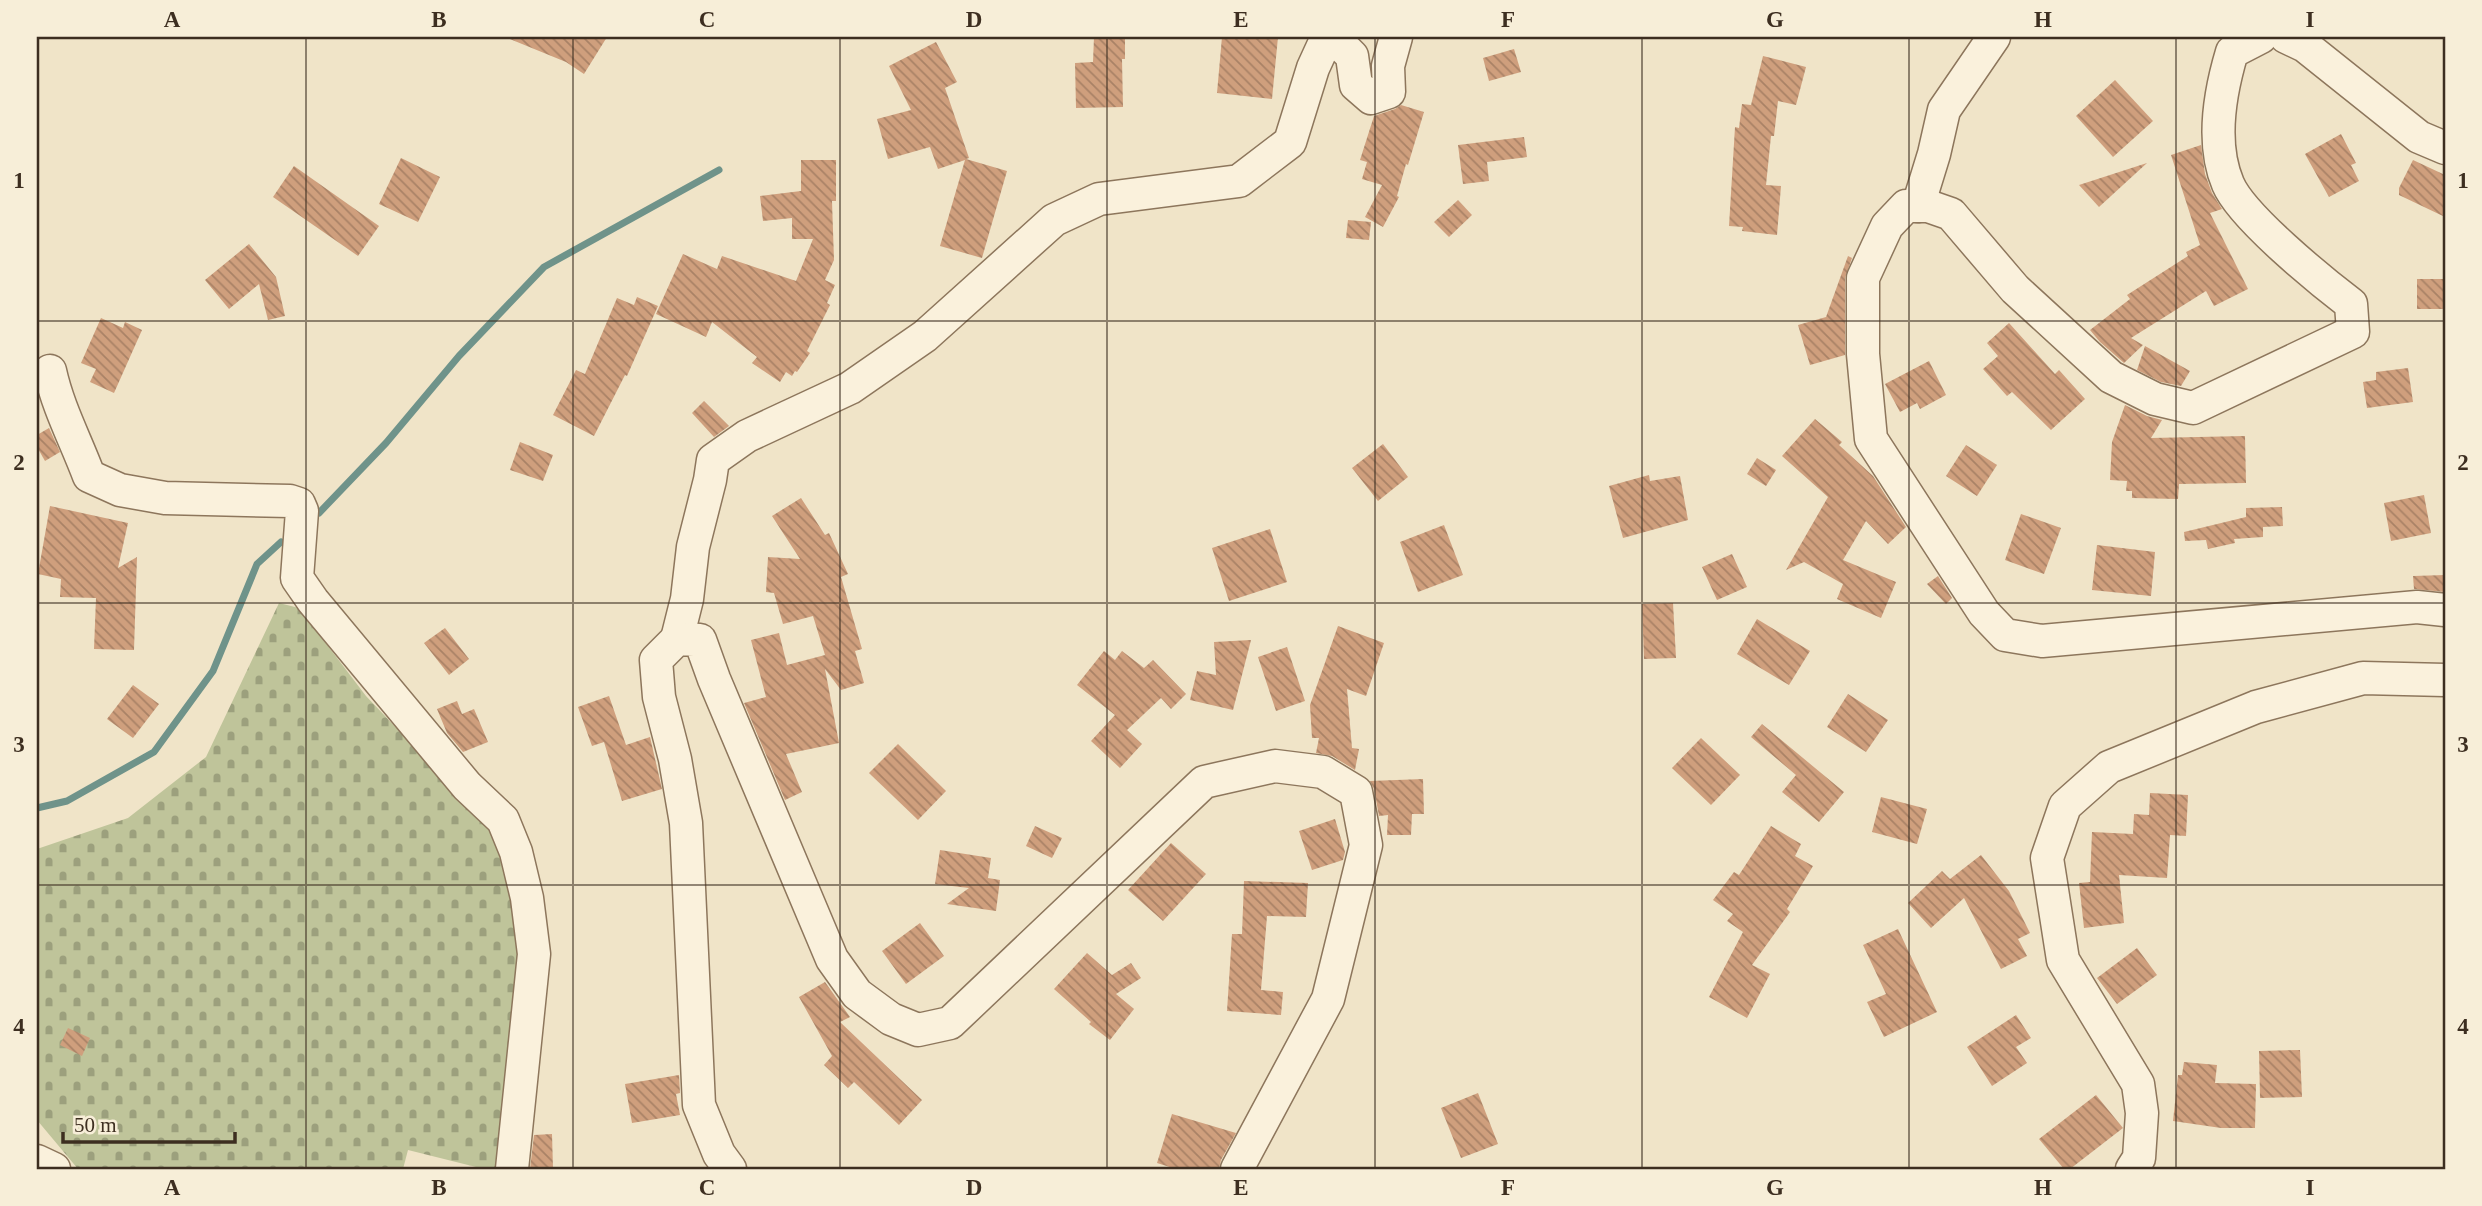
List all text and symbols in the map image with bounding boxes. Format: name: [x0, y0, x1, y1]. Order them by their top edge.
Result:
text: A: [164, 7, 181, 32]
text: B: [431, 7, 447, 32]
text: C: [699, 7, 715, 32]
text: D: [966, 7, 982, 32]
text: E: [1233, 7, 1249, 32]
text: F: [1501, 7, 1515, 32]
text: G: [1766, 7, 1784, 32]
text: H: [2034, 7, 2052, 32]
text: I: [2306, 7, 2315, 32]
text: 1: [13, 168, 25, 193]
text: 1: [2457, 168, 2469, 193]
text: 2: [13, 450, 25, 475]
text: 2: [2457, 450, 2469, 475]
text: 3: [13, 732, 25, 757]
text: 3: [2457, 732, 2469, 757]
text: 4: [13, 1014, 25, 1039]
text: 4: [2457, 1014, 2469, 1039]
scale bar: [63, 1101, 234, 1145]
text: 50 m: [74, 1113, 117, 1137]
text: A: [164, 1175, 181, 1200]
text: B: [431, 1175, 447, 1200]
text: C: [699, 1175, 715, 1200]
text: D: [966, 1175, 982, 1200]
text: E: [1233, 1175, 1249, 1200]
text: F: [1501, 1175, 1515, 1200]
text: G: [1766, 1175, 1784, 1200]
text: H: [2034, 1175, 2052, 1200]
text: I: [2306, 1175, 2315, 1200]

